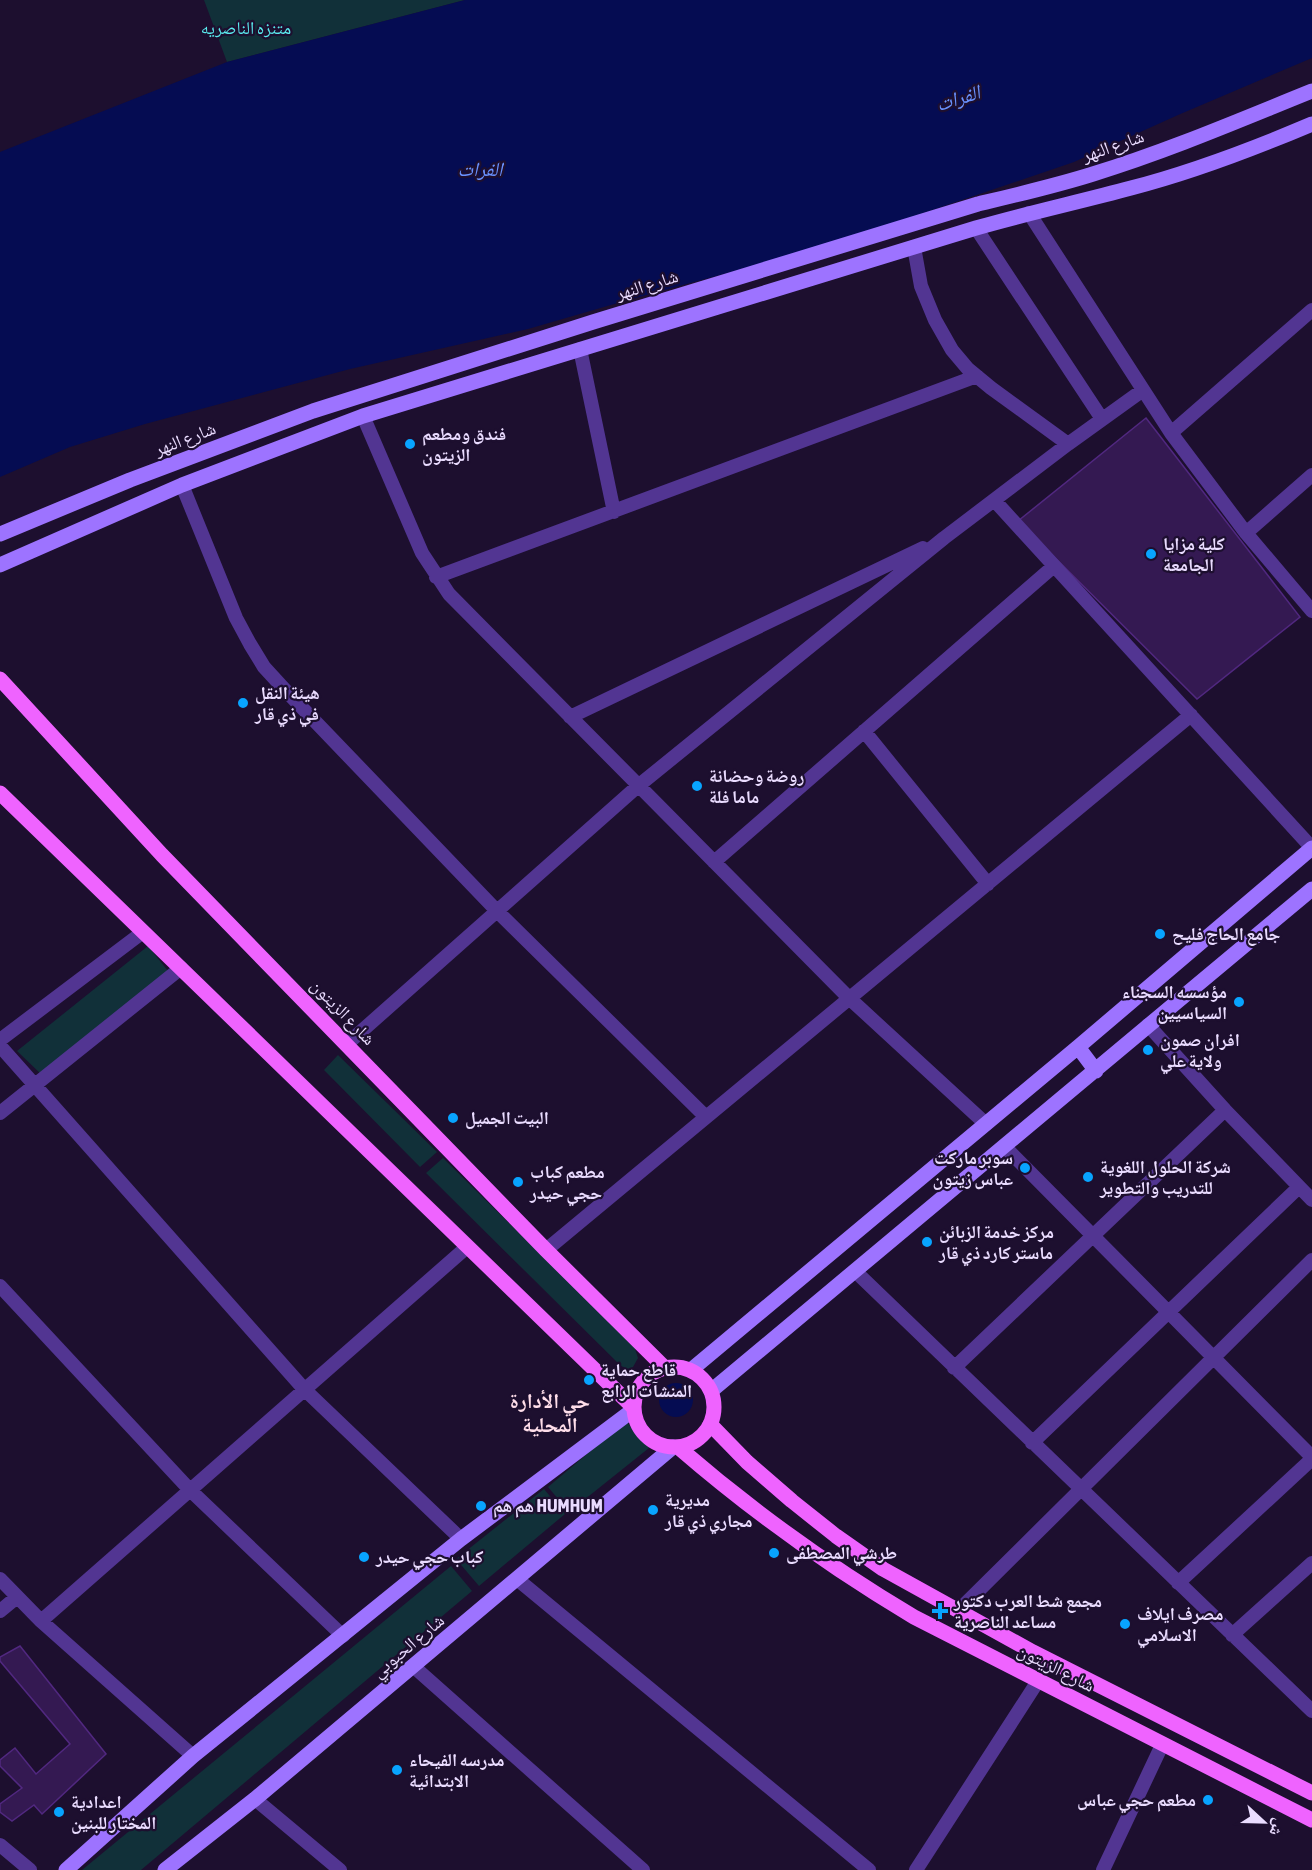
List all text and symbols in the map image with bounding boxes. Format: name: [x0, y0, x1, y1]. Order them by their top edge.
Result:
park label: متنزه الناصريه: [201, 17, 291, 38]
water label: الفرات: [933, 79, 985, 116]
street label: شارع النهر: [1078, 125, 1147, 167]
water label: الفرات: [457, 157, 505, 181]
street label: شارع النهر: [612, 265, 681, 305]
street label: شارع النهر: [150, 417, 219, 461]
place label: فندق ومطعم الزيتون: [422, 423, 506, 466]
marker: فندق ومطعم الزيتون: [403, 437, 417, 451]
place label: كلية مزايا الجامعة: [1163, 533, 1225, 575]
marker: كلية مزايا الجامعة: [1144, 547, 1158, 561]
place label: هيئة النقل في ذي قار: [254, 682, 320, 728]
marker: هيئة النقل في ذي قار: [236, 696, 250, 710]
place label: روضة وحضانة ماما فلة: [709, 765, 804, 807]
marker: روضة وحضانة ماما فلة: [690, 779, 704, 793]
place label: جامع الحاج فليح: [1172, 923, 1281, 946]
marker: جامع الحاج فليح: [1153, 927, 1167, 941]
street label: شارع الزيتون: [306, 974, 380, 1050]
place label: مؤسسه السجناء السياسيين: [1122, 981, 1227, 1024]
marker: مؤسسه السجناء السياسيين: [1232, 995, 1246, 1009]
place label: افران صمون ولاية علي: [1160, 1029, 1240, 1075]
marker: افران صمون ولاية علي: [1141, 1043, 1155, 1057]
place label: البيت الجميل: [465, 1107, 549, 1129]
marker: البيت الجميل: [446, 1111, 460, 1125]
place label: سوبر ماركت عباس زيتون: [933, 1147, 1013, 1190]
place label: شركة الحلول اللغوية للتدريب والتطوير: [1099, 1156, 1231, 1199]
place label: مطعم كباب حجي حيدر: [529, 1161, 605, 1207]
marker: سوبر ماركت عباس زيتون: [1018, 1161, 1032, 1175]
marker: شركة الحلول اللغوية للتدريب والتطوير: [1081, 1170, 1095, 1184]
marker: مطعم كباب حجي حيدر: [511, 1175, 525, 1189]
place label: مركز خدمة الزبائن ماستر كارد ذي قار: [938, 1221, 1054, 1267]
marker: مركز خدمة الزبائن ماستر كارد ذي قار: [920, 1235, 934, 1249]
place label: قاطع حماية المنشآت الرابع: [601, 1359, 692, 1403]
marker: قاطع حماية المنشآت الرابع: [582, 1373, 596, 1387]
district label: حي الأدارة المحلية: [510, 1388, 590, 1437]
place label: مديرية مجاري ذي قار: [664, 1489, 753, 1535]
place label: هم هم HUMHUM: [493, 1495, 603, 1518]
marker: هم هم HUMHUM: [474, 1499, 488, 1513]
marker: مديرية مجاري ذي قار: [646, 1503, 660, 1517]
place label: طرشي المصطفى: [786, 1542, 897, 1567]
place label: كباب حجي حيدر: [375, 1546, 483, 1571]
marker: طرشي المصطفى: [767, 1546, 781, 1560]
marker: كباب حجي حيدر: [357, 1550, 371, 1564]
place label: مجمع شط العرب دكتور مساعد الناصرية: [953, 1590, 1102, 1632]
marker: مجمع شط العرب دكتور مساعد الناصرية: [931, 1602, 949, 1620]
place label: مصرف ايلاف الاسلامي: [1137, 1603, 1224, 1649]
street label: شارع الحبوبي: [367, 1609, 451, 1685]
marker: مصرف ايلاف الاسلامي: [1118, 1617, 1132, 1631]
street label: شارع الزيتون: [1014, 1639, 1098, 1697]
place label: مدرسه الفيحاء الابتدائية: [409, 1749, 505, 1792]
marker: مدرسه الفيحاء الابتدائية: [390, 1763, 404, 1777]
place label: مطعم حجي عباس: [1077, 1789, 1196, 1814]
place label: اعدادية المختار للبنين: [71, 1791, 156, 1834]
north arrow: [1234, 1792, 1294, 1852]
marker: مطعم حجي عباس: [1201, 1793, 1215, 1807]
marker: اعدادية المختار للبنين: [52, 1805, 66, 1819]
text: ش: [1265, 1816, 1289, 1839]

